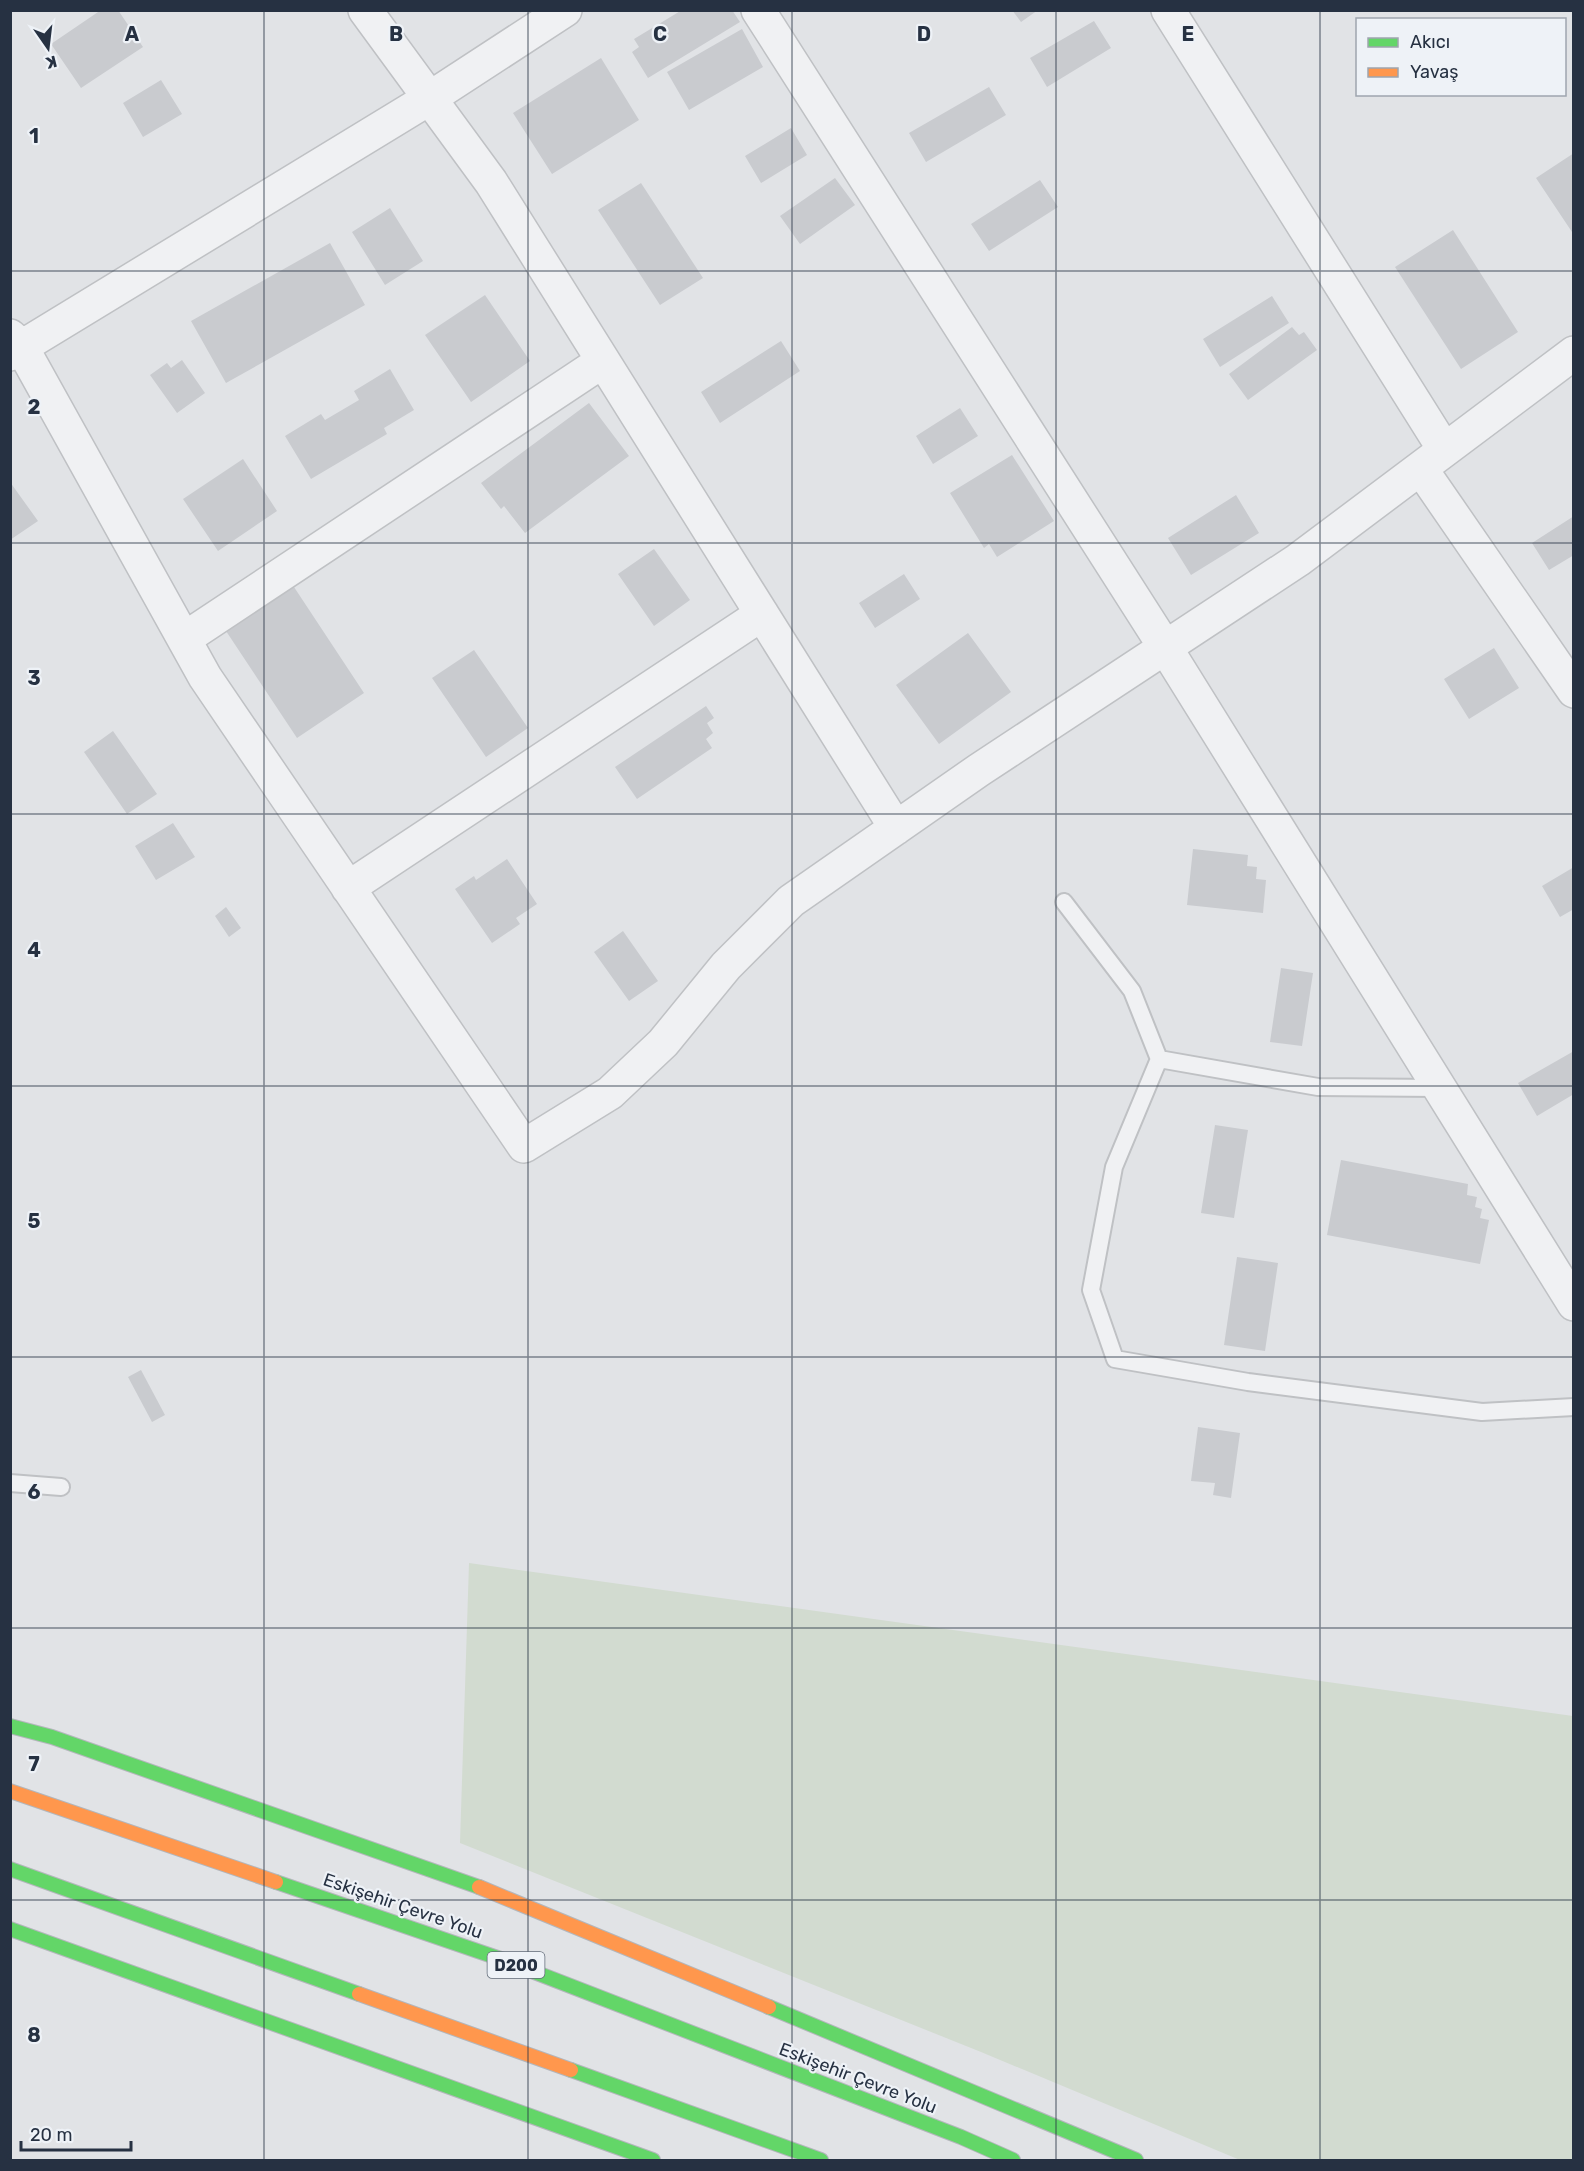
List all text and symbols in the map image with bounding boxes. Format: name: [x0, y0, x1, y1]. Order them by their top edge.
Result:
north arrow: [18, 18, 78, 78]
legend: [1356, 18, 1566, 96]
text: A: [125, 22, 140, 46]
text: B: [389, 22, 403, 46]
text: C: [653, 22, 667, 46]
text: D: [917, 22, 931, 46]
text: E: [1182, 22, 1194, 46]
text: Akıcı: [1410, 31, 1450, 53]
text: K: [44, 52, 59, 73]
text: Yavaş: [1410, 61, 1458, 83]
text: 1: [29, 124, 39, 148]
text: 2: [28, 395, 41, 419]
text: 3: [27, 666, 41, 690]
text: 4: [27, 938, 41, 962]
text: 5: [28, 1209, 41, 1233]
text: 6: [27, 1480, 41, 1504]
text: 7: [28, 1752, 40, 1776]
street label: Eskişehir Çevre Yolu: [320, 1868, 486, 1944]
road number: D200: [488, 1952, 544, 1978]
text: 8: [27, 2023, 41, 2047]
street label: Eskişehir Çevre Yolu: [776, 2038, 940, 2118]
scale bar: [21, 2114, 130, 2152]
text: 20 m: [30, 2124, 72, 2146]

